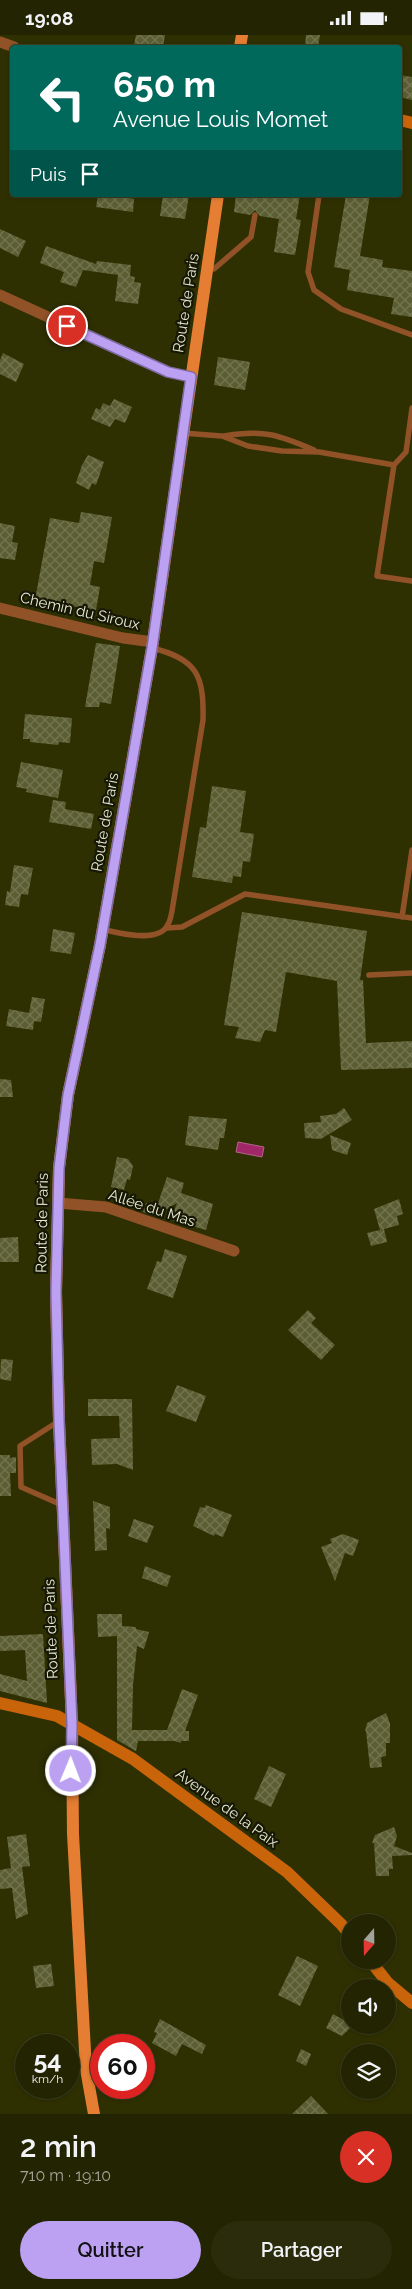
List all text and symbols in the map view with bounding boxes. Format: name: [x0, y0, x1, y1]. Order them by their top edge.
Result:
text: 19:08: [25, 7, 73, 29]
text: 650 m: [113, 64, 216, 105]
icon: left: [30, 65, 95, 130]
text: Avenue Louis Momet: [113, 106, 328, 132]
icon: arrive: [76, 160, 104, 188]
text: Puis: [30, 163, 66, 185]
street label: Route de Paris: [169, 252, 203, 354]
pin: [46, 305, 88, 347]
icon: arrive: [53, 312, 81, 340]
street label: Chemin du Siroux: [18, 588, 142, 634]
street label: Route de Paris: [87, 771, 123, 873]
street label: Route de Paris: [32, 1173, 52, 1273]
street label: Allée du Mas: [106, 1185, 198, 1231]
street label: Route de Paris: [40, 1579, 62, 1679]
position arrow: [44, 1744, 96, 1796]
street label: Avenue de la Paix: [172, 1765, 282, 1852]
north arrow: [341, 1914, 396, 1969]
map controls: [341, 1914, 396, 2099]
button: sound: [341, 1979, 396, 2034]
speed limit sign: 60: [90, 2034, 155, 2099]
button: layers: [341, 2044, 396, 2099]
text: 54: [33, 2045, 62, 2075]
text: km/h: [32, 2072, 63, 2086]
text: 2 min: [20, 2129, 97, 2164]
button: close: [340, 2131, 392, 2183]
text: 710 m · 19:10: [20, 2166, 111, 2185]
button: Quitter: [20, 2221, 201, 2279]
button: Partager: [211, 2221, 392, 2279]

